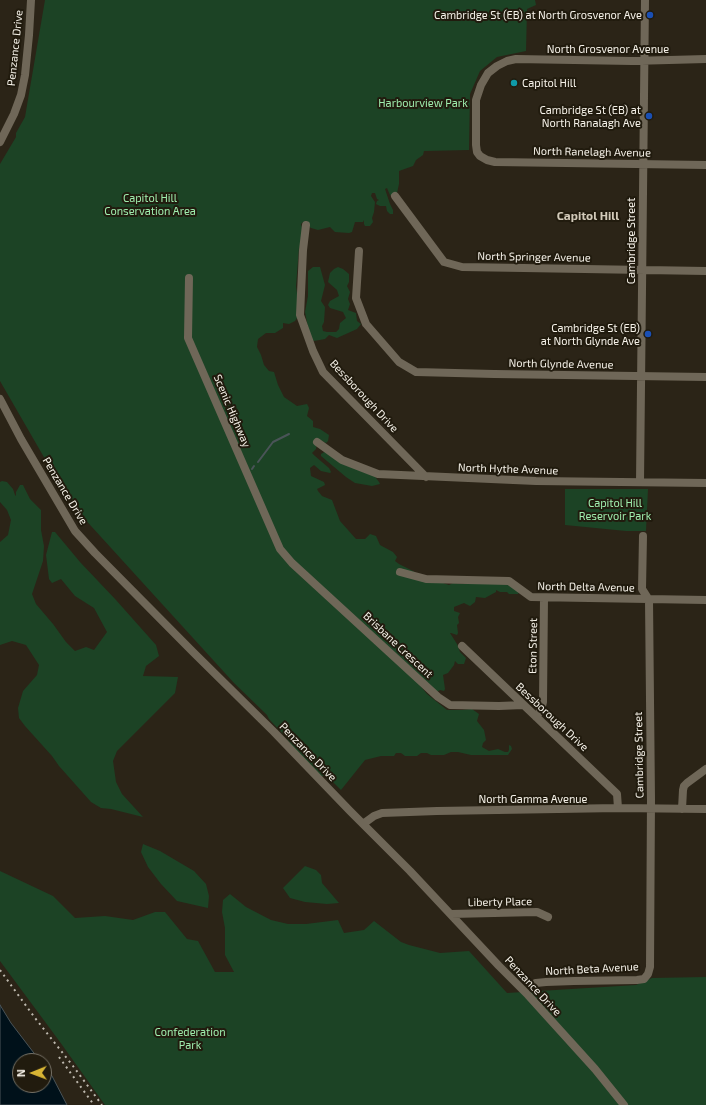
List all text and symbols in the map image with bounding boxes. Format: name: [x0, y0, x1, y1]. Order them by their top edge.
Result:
place label: Cambridge St (EB) at North Grosvenor Ave: [434, 8, 642, 22]
street label: Penzance Drive: [4, 9, 26, 87]
marker: Cambridge St (EB) at North Grosvenor Ave: [645, 10, 655, 20]
street label: North Grosvenor Avenue: [547, 42, 669, 56]
place label: Capitol Hill: [522, 76, 576, 90]
marker: Capitol Hill: [509, 78, 519, 88]
park label: Harbourview Park: [378, 96, 468, 110]
place label: Cambridge St (EB) at North Ranalagh Ave: [539, 103, 641, 129]
marker: Cambridge St (EB) at North Ranalagh Ave: [644, 111, 654, 121]
street label: North Ranelagh Avenue: [533, 144, 651, 160]
park label: Capitol Hill Conservation Area: [104, 191, 196, 217]
street label: Cambridge Street: [624, 198, 638, 284]
district label: Capitol Hill: [557, 209, 619, 223]
street label: North Springer Avenue: [477, 249, 591, 265]
place label: Cambridge St (EB) at North Glynde Ave: [541, 321, 640, 347]
marker: Cambridge St (EB) at North Glynde Ave: [643, 329, 653, 339]
street label: North Glynde Avenue: [508, 356, 614, 372]
street label: Bessborough Drive: [327, 357, 401, 435]
street label: Scenic Highway: [211, 373, 253, 449]
street label: Penzance Drive: [40, 455, 90, 527]
street label: North Hythe Avenue: [458, 461, 558, 477]
park label: Capitol Hill Reservoir Park: [579, 496, 651, 522]
street label: North Delta Avenue: [537, 580, 635, 594]
street label: Brisbane Crescent: [360, 609, 436, 681]
street label: Eton Street: [526, 618, 540, 674]
street label: Bessborough Drive: [513, 680, 591, 754]
street label: Cambridge Street: [632, 712, 646, 798]
street label: Penzance Drive: [277, 720, 339, 784]
street label: North Gamma Avenue: [478, 792, 588, 806]
street label: Liberty Place: [468, 895, 532, 909]
street label: Penzance Drive: [502, 954, 564, 1018]
street label: North Beta Avenue: [545, 960, 639, 978]
park label: Confederation Park: [154, 1025, 226, 1051]
north arrow: [12, 1053, 52, 1093]
text: N: [14, 1069, 27, 1077]

